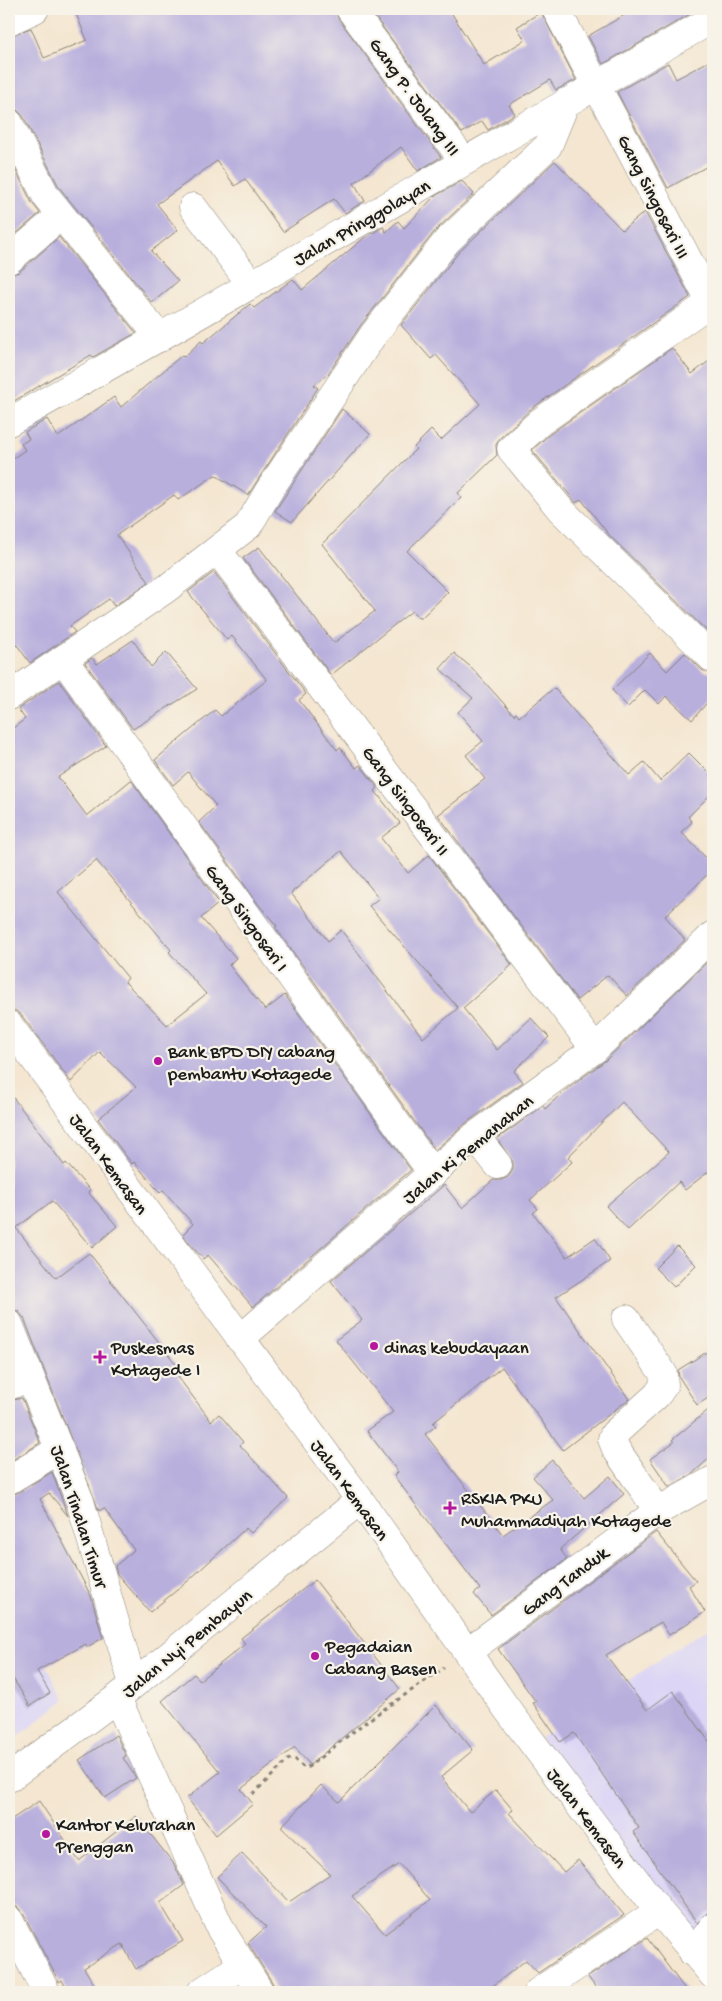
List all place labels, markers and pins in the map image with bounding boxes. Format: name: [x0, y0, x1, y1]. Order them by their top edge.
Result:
place label: Bank BPD DIY cabang pembantu Kotagede: [167, 1042, 335, 1087]
marker: Bank BPD DIY cabang pembantu Kotagede: [152, 1055, 164, 1067]
place label: Puskesmas Kotagede I: [110, 1338, 200, 1383]
place label: dinas kebudayaan: [384, 1338, 529, 1361]
marker: dinas kebudayaan: [368, 1340, 380, 1352]
marker: Puskesmas Kotagede I: [93, 1350, 107, 1364]
place label: RSKIA PKU Muhammadiyah Kotagede: [461, 1489, 672, 1534]
marker: RSKIA PKU Muhammadiyah Kotagede: [443, 1501, 457, 1515]
place label: Pegadaian Cabang Basen: [324, 1637, 437, 1682]
marker: Pegadaian Cabang Basen: [309, 1650, 321, 1662]
place label: Kantor Kelurahan Prenggan: [55, 1815, 195, 1860]
marker: Kantor Kelurahan Prenggan: [40, 1828, 52, 1840]

